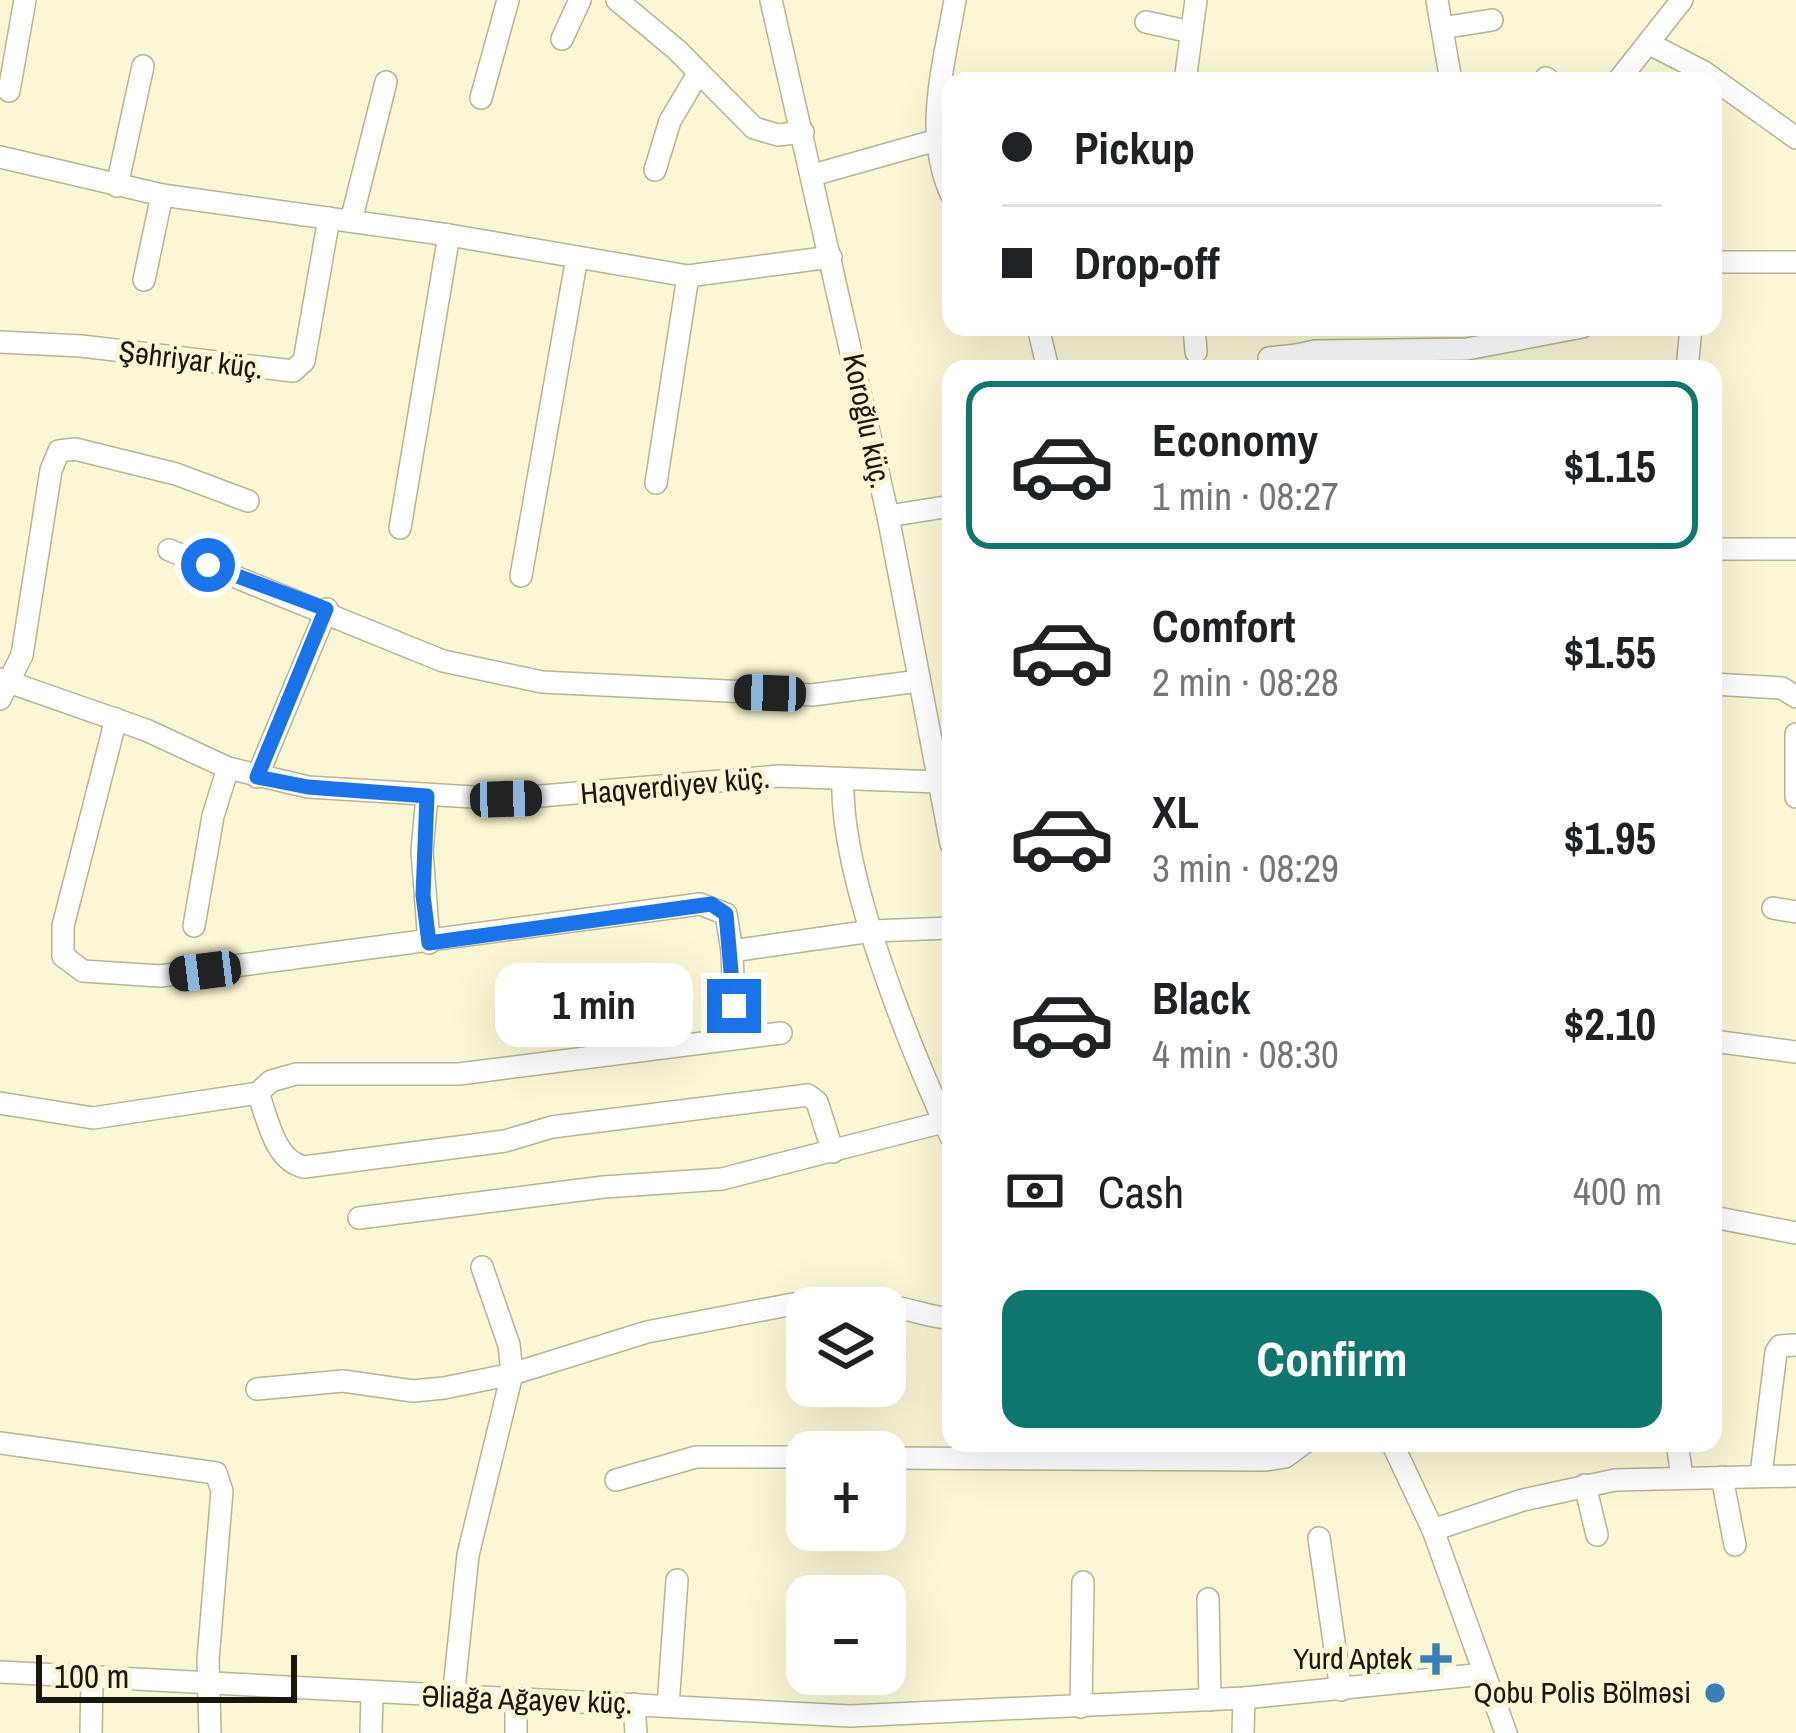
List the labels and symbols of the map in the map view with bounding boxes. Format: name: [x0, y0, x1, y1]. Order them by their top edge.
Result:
street label: Şəhriyar küç.: [117, 330, 265, 388]
street label: Koroğlu küç.: [834, 350, 902, 492]
route start: [181, 538, 235, 592]
car: [733, 674, 807, 712]
street label: Haqverdiyev küç.: [579, 757, 771, 813]
car: [469, 780, 543, 818]
car: [167, 949, 243, 993]
callout: 1 min: [494, 964, 692, 1048]
route end: [707, 979, 761, 1033]
place label: Yurd Aptek: [1293, 1638, 1413, 1678]
marker: Yurd Aptek: [1423, 1646, 1449, 1672]
scale bar: [36, 1649, 297, 1702]
place label: Qobu Polis Bölməsi: [1474, 1672, 1691, 1712]
street label: Əliağa Ağayev küç.: [421, 1675, 633, 1723]
marker: Qobu Polis Bölməsi: [1702, 1680, 1728, 1706]

